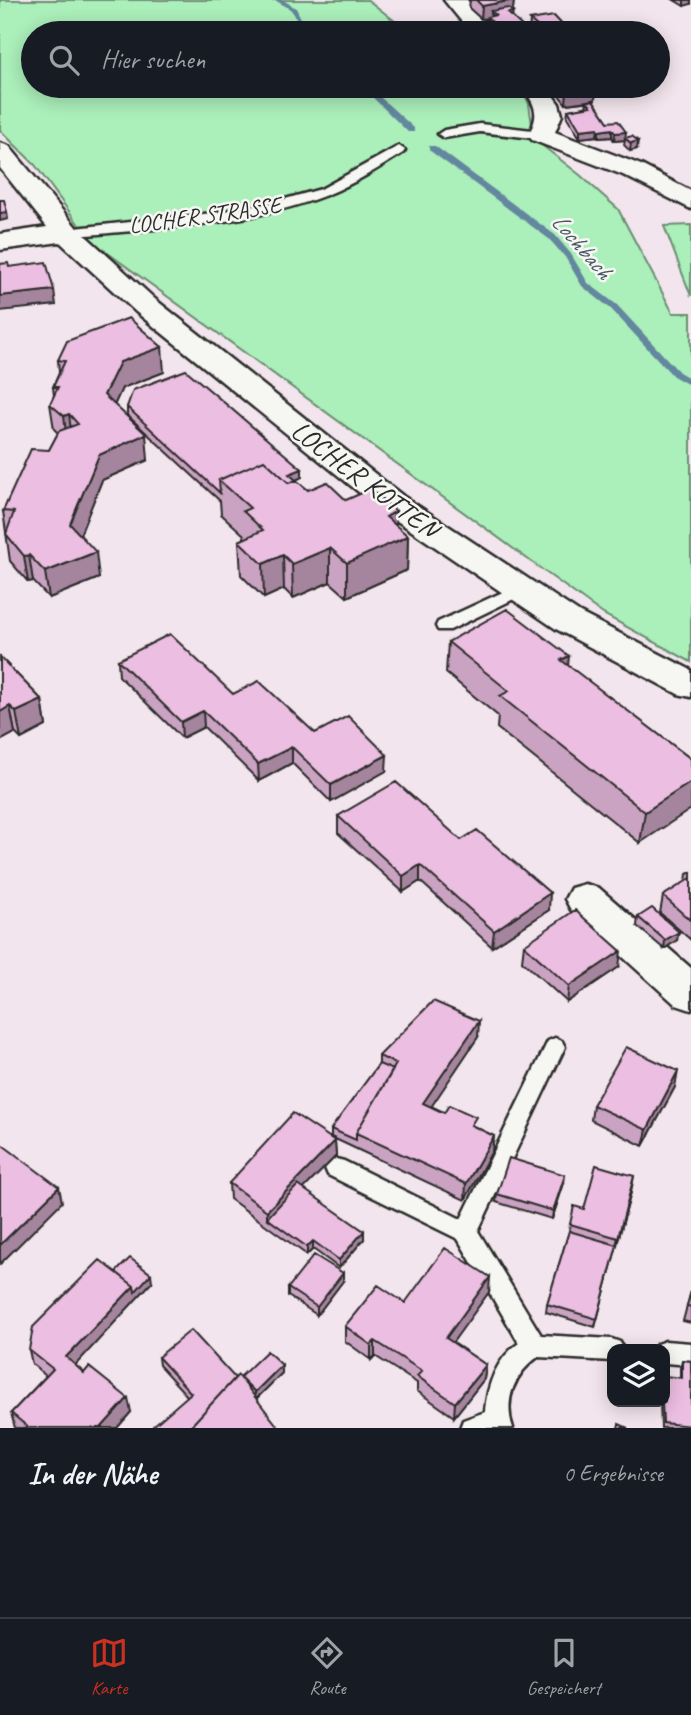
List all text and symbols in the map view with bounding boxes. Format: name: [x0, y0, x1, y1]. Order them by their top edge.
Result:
search box: [21, 21, 670, 98]
icon: search: [45, 41, 83, 79]
text: Hier suchen: [101, 43, 205, 76]
street label: LOCHER STRASSE: [127, 190, 286, 240]
water label: Lochbach: [545, 207, 620, 287]
street label: LOCHER KOTTEN: [285, 412, 449, 548]
map controls: [607, 1344, 670, 1407]
button: layers: [607, 1344, 670, 1407]
text: In der Nähe: [28, 1455, 157, 1493]
text: 0 Ergebnisse: [563, 1459, 663, 1488]
tab: Karte: [90, 1634, 128, 1700]
tab: Route: [308, 1634, 346, 1700]
tab: Gespeichert: [527, 1634, 601, 1700]

